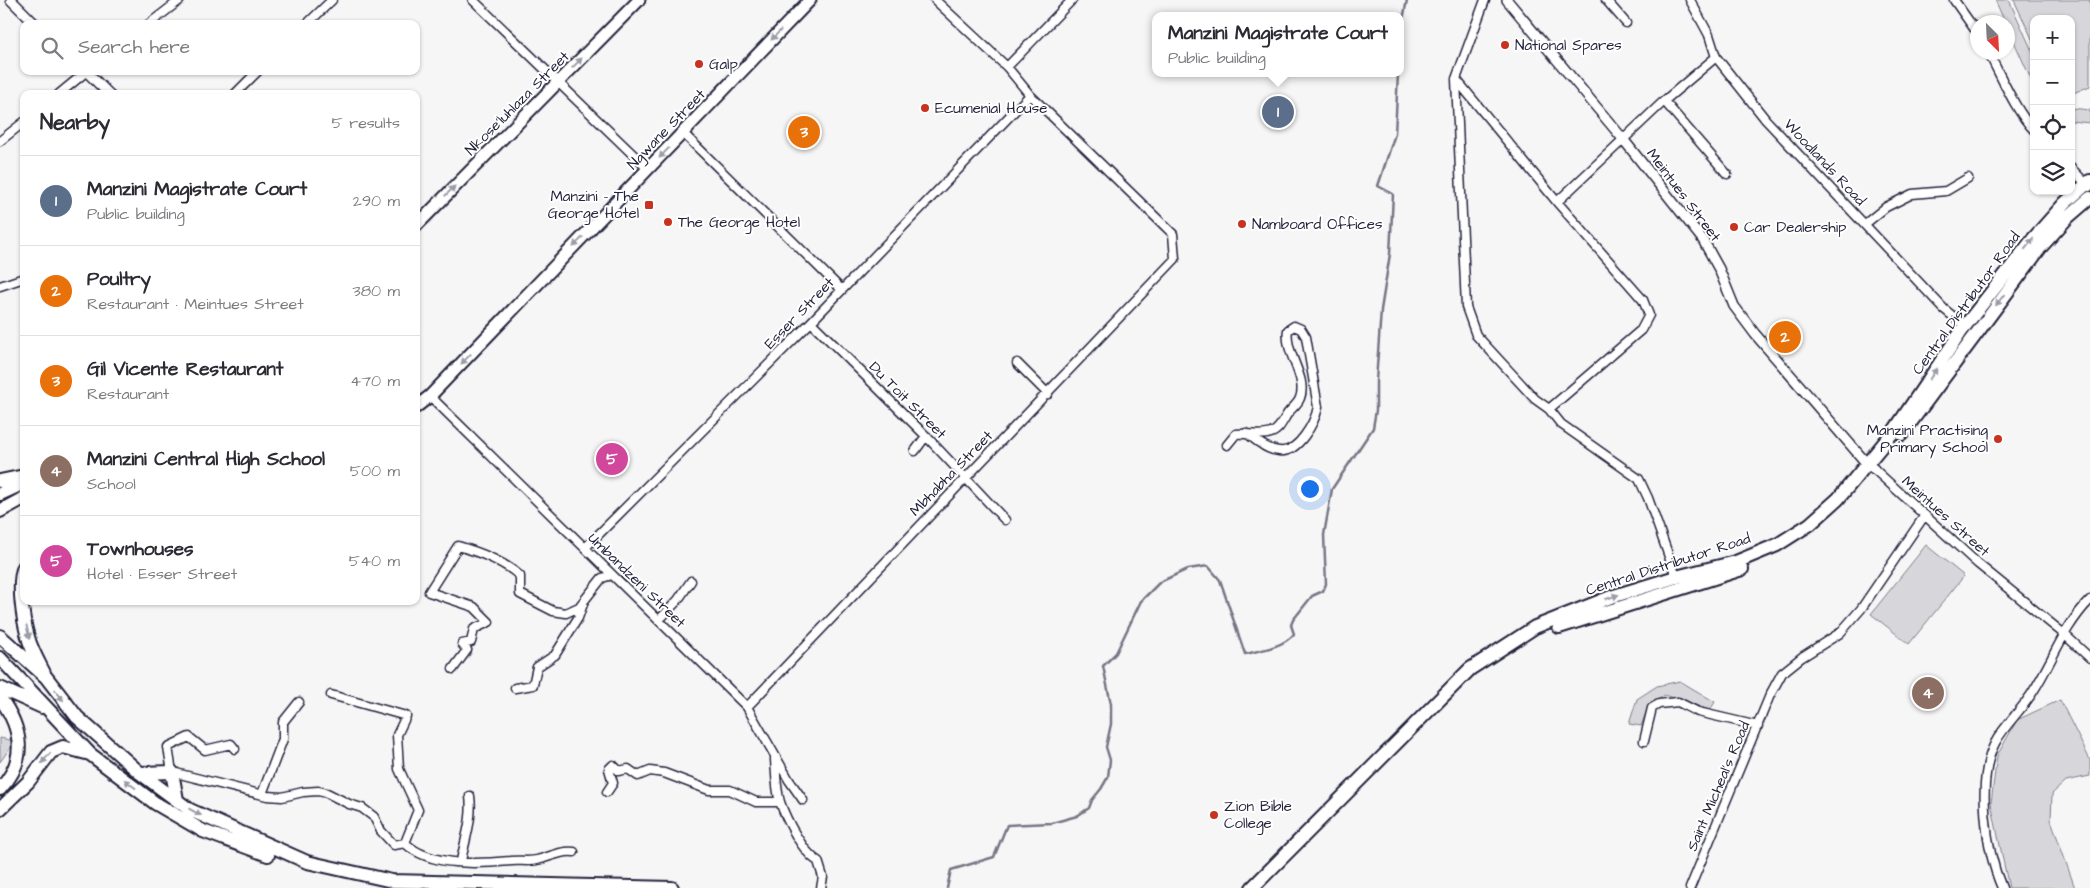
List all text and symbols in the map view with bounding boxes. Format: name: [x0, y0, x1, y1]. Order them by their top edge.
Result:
popup: [1152, 12, 1404, 77]
north arrow: [1970, 15, 2015, 60]
map controls: [2030, 15, 2075, 195]
button: +: [2030, 15, 2075, 60]
search box: [20, 20, 420, 75]
text: Manzini Magistrate Court: [1168, 20, 1388, 47]
one-way arrow: [770, 29, 782, 41]
icon: search: [38, 34, 66, 62]
text: Search here: [78, 34, 190, 61]
place label: National Spares: [1515, 35, 1622, 56]
marker: National Spares: [1499, 39, 1511, 51]
street label: Nkose'luhlaza Street: [460, 46, 574, 160]
text: Public building: [1168, 47, 1266, 69]
place label: Galp: [709, 54, 738, 75]
one-way arrow: [571, 57, 583, 69]
marker: Galp: [693, 58, 705, 70]
button: −: [2030, 60, 2075, 105]
street label: Ngwane Street: [622, 84, 711, 175]
pin: 1: [1262, 93, 1294, 131]
place label: Ecumenial House: [935, 98, 1047, 119]
marker: Ecumenial House: [919, 102, 931, 114]
button: locate: [2030, 105, 2075, 150]
text: Nearby: [40, 108, 110, 137]
text: 5 results: [332, 112, 400, 134]
pin: 3: [788, 113, 820, 151]
street label: Woodlands Road: [1779, 114, 1871, 211]
street label: Meintues Street: [1642, 144, 1726, 246]
one-way arrow: [658, 146, 670, 158]
button: layers: [2030, 150, 2075, 195]
text: Manzini Magistrate Court: [87, 176, 307, 203]
one-way arrow: [444, 186, 456, 198]
place label: Manzini - The George Hotel: [548, 186, 639, 225]
text: 1: [55, 190, 57, 212]
text: 290 m: [353, 190, 400, 212]
marker: Manzini - The George Hotel: [643, 199, 655, 211]
text: Public building: [87, 203, 185, 225]
place label: The George Hotel: [678, 212, 800, 234]
place label: Namboard Offices: [1252, 214, 1383, 235]
marker: The George Hotel: [662, 216, 674, 228]
place label: Car Dealership: [1744, 217, 1846, 238]
marker: Namboard Offices: [1236, 218, 1248, 230]
marker: Car Dealership: [1728, 221, 1740, 233]
street label: Central Distributor Road: [1907, 227, 2026, 379]
one-way arrow: [572, 235, 584, 247]
one-way arrow: [2024, 237, 2035, 250]
text: Poultry: [87, 266, 151, 293]
street label: Esser Street: [760, 273, 839, 354]
text: 2: [51, 280, 61, 302]
text: 380 m: [353, 280, 400, 302]
text: Restaurant · Meintues Street: [87, 293, 304, 315]
one-way arrow: [1995, 293, 2006, 306]
pin: 2: [1769, 318, 1801, 356]
one-way arrow: [460, 353, 472, 365]
text: Gil Vicente Restaurant: [87, 356, 283, 383]
street label: Du Toit Street: [864, 357, 951, 444]
one-way arrow: [1928, 367, 1938, 381]
text: 3: [52, 370, 60, 392]
text: 470 m: [350, 370, 400, 392]
text: Restaurant: [87, 383, 169, 405]
place label: Manzini Practising Primary School: [1867, 420, 1988, 459]
street label: Mbhabha Street: [905, 426, 998, 521]
marker: Manzini Practising Primary School: [1992, 433, 2004, 445]
pin: 5: [596, 440, 628, 478]
text: Manzini Central High School: [87, 446, 325, 473]
text: 4: [51, 460, 61, 482]
text: 500 m: [350, 460, 400, 482]
street label: Meintues Street: [1897, 471, 1994, 562]
text: School: [87, 473, 136, 495]
your location: [1297, 476, 1323, 502]
street label: Umbandzeni Street: [583, 528, 690, 633]
street label: Central Distributor Road: [1583, 528, 1753, 601]
text: Townhouses: [87, 536, 194, 563]
text: 5: [50, 550, 62, 572]
text: 540 m: [349, 550, 400, 572]
text: Hotel · Esser Street: [87, 563, 237, 585]
one-way arrow: [1604, 593, 1619, 601]
one-way arrow: [24, 625, 32, 641]
pin: 4: [1912, 674, 1944, 712]
one-way arrow: [54, 688, 65, 701]
street label: Saint Micheal's Road: [1682, 718, 1755, 854]
one-way arrow: [41, 752, 52, 765]
one-way arrow: [124, 779, 137, 790]
place label: Zion Bible College: [1224, 796, 1292, 835]
one-way arrow: [188, 807, 201, 816]
marker: Zion Bible College: [1208, 809, 1220, 821]

